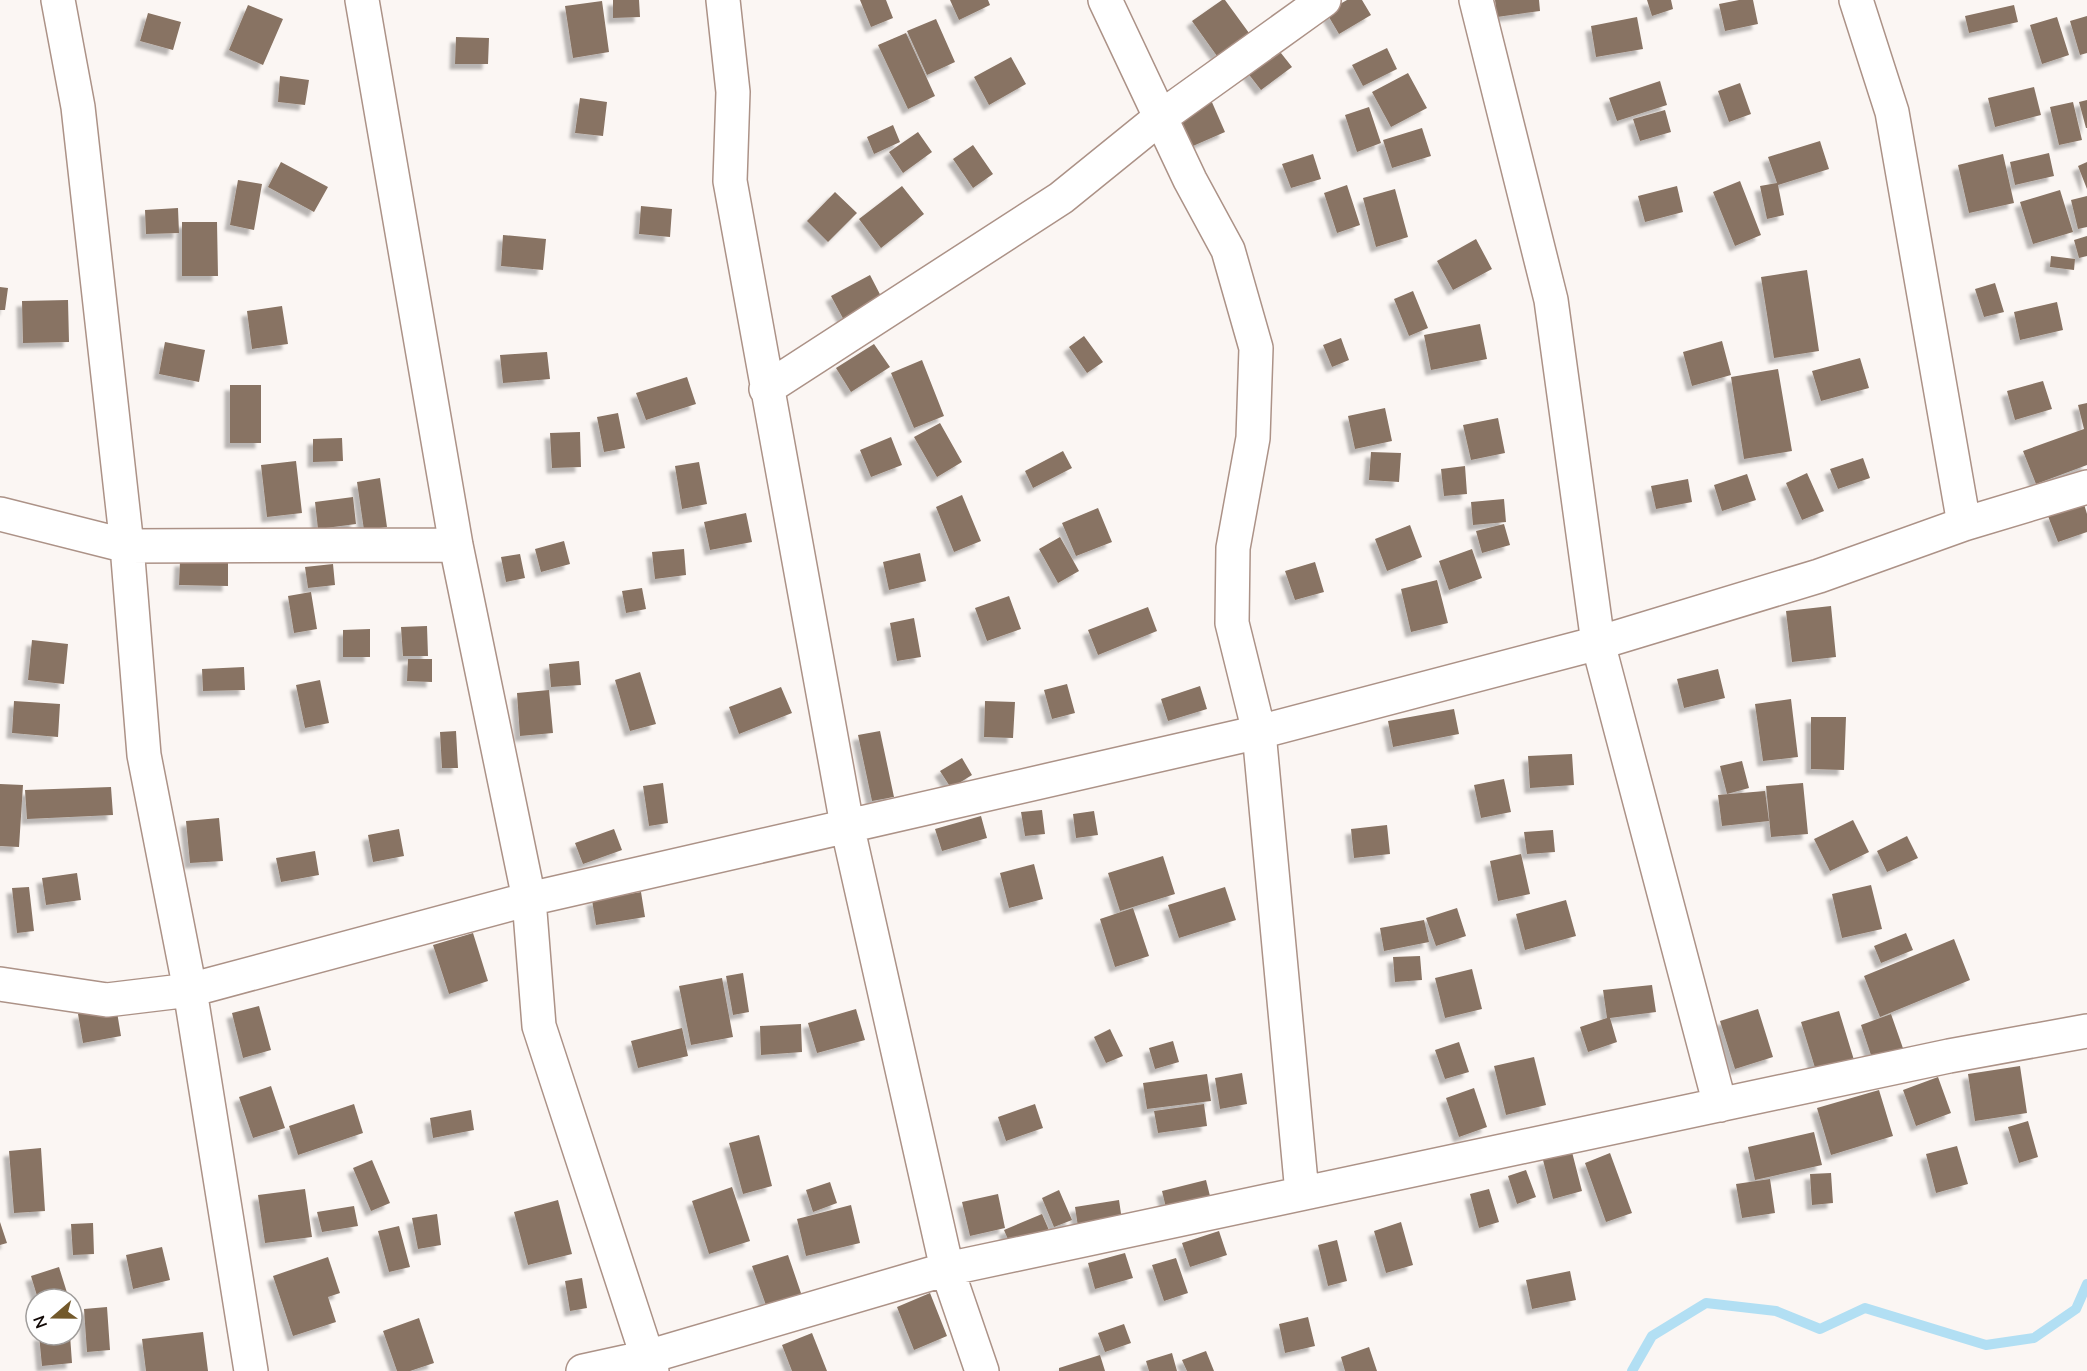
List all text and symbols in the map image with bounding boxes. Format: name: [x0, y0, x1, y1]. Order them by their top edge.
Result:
north arrow: [24, 1287, 84, 1347]
text: N: [28, 1313, 51, 1331]

